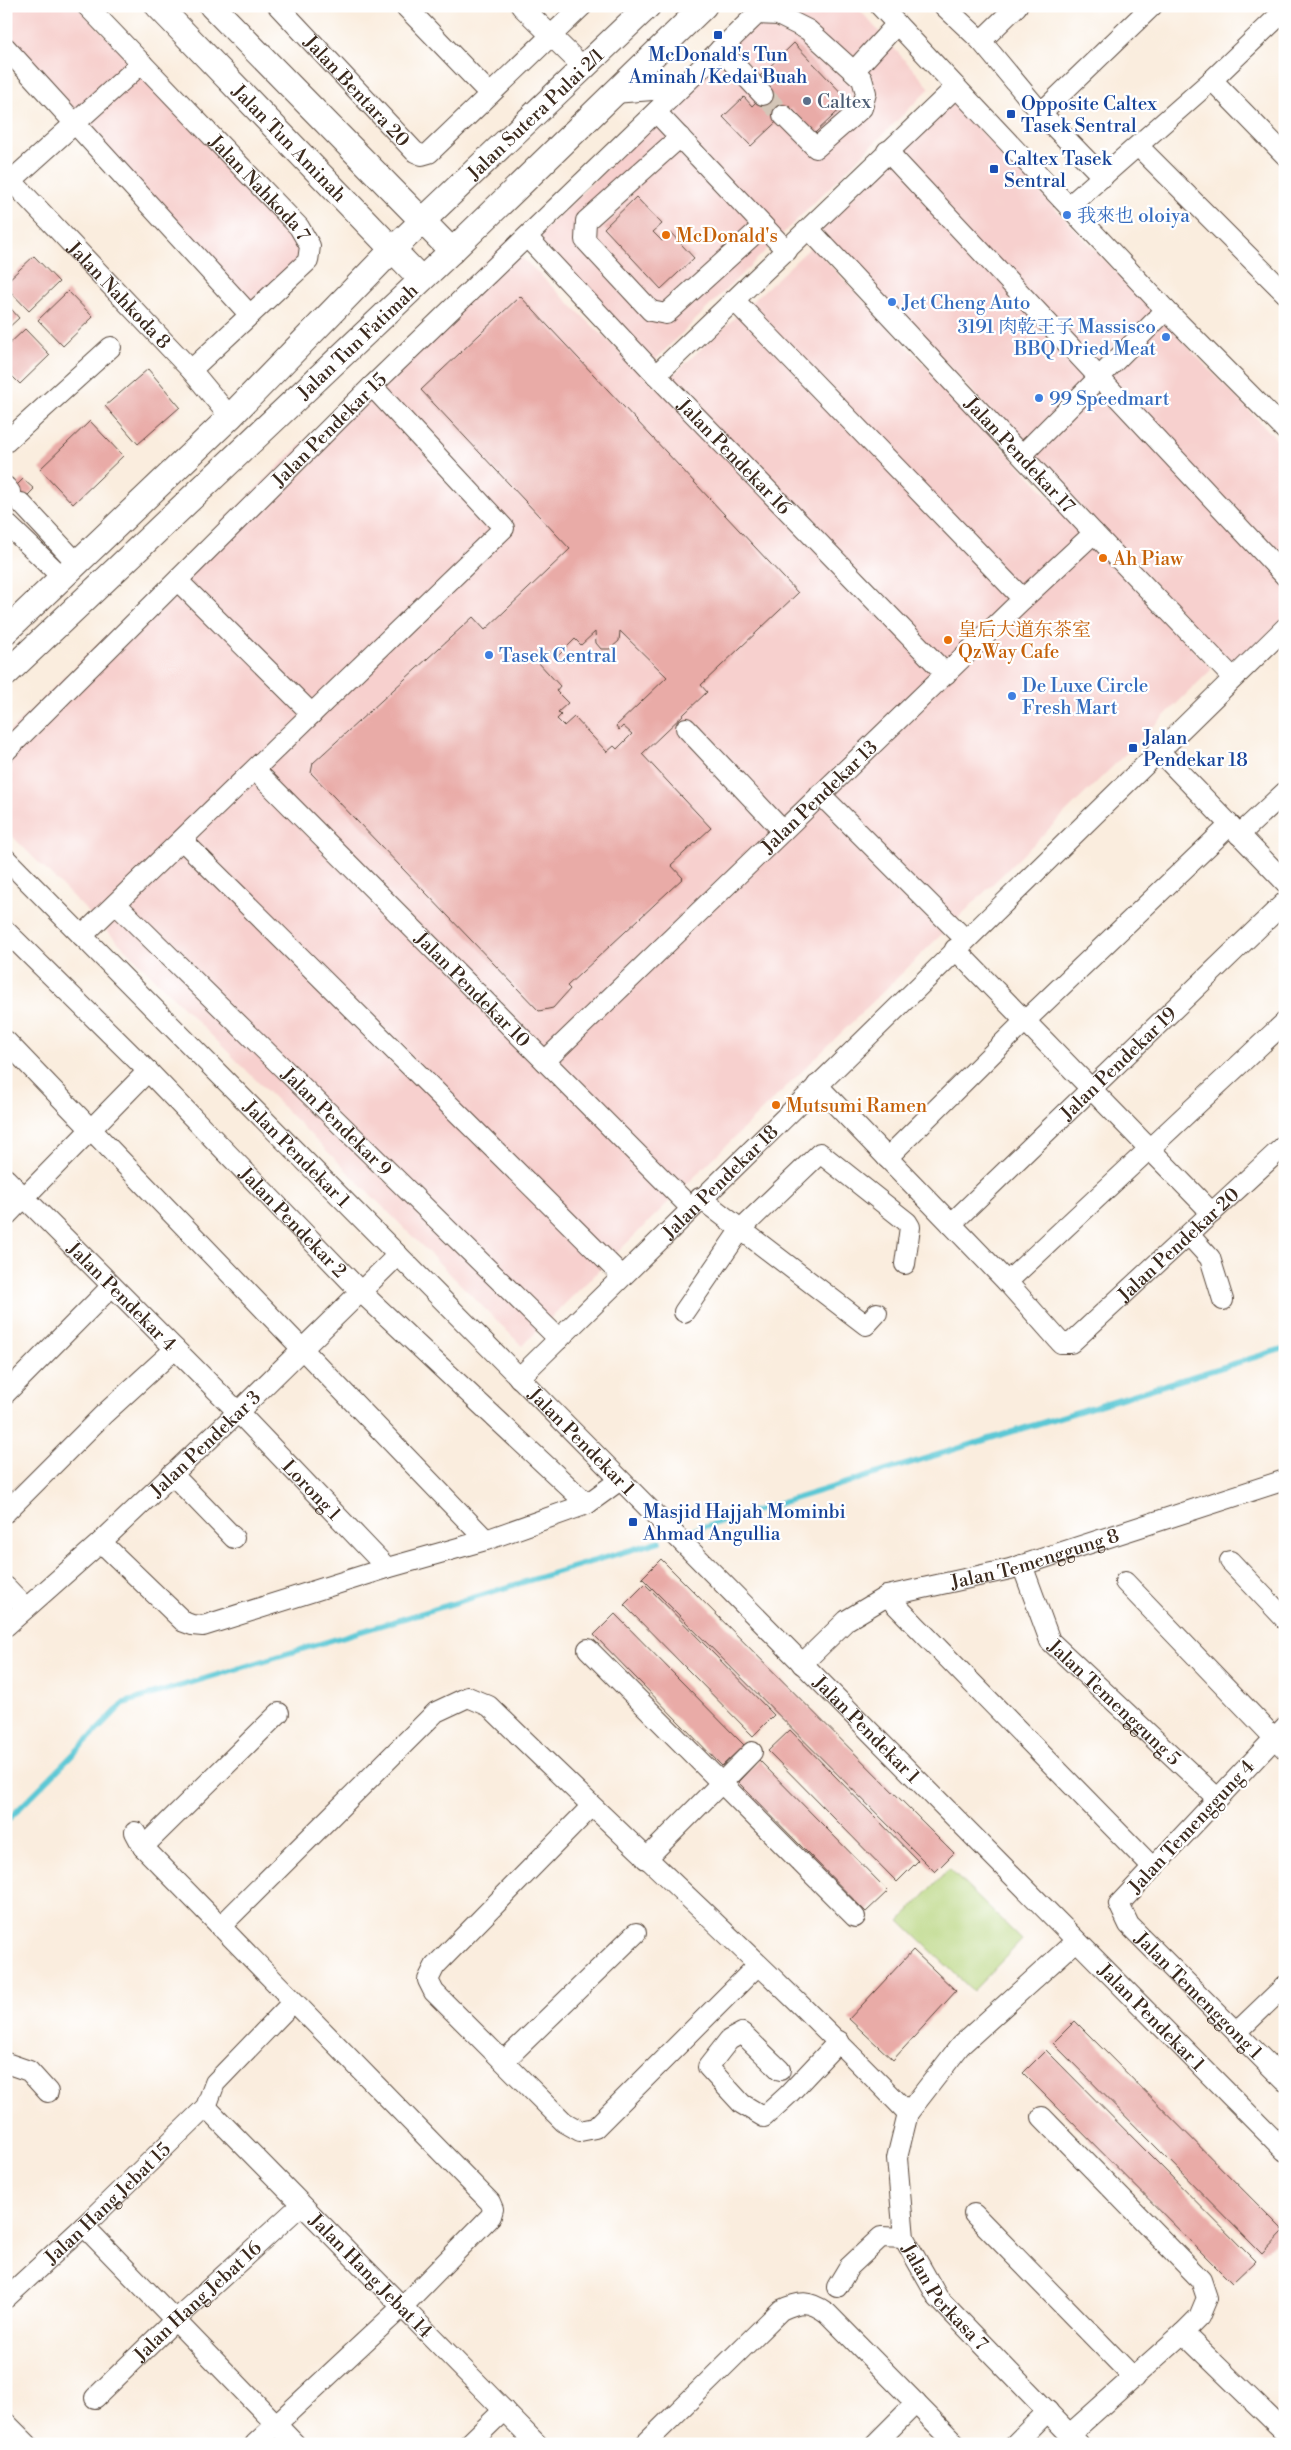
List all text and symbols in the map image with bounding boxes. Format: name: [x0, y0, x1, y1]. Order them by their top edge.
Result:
marker: McDonald's Tun Aminah / Kedai Buah: [712, 29, 724, 41]
street label: Jalan Bentara 20: [298, 30, 415, 152]
place label: McDonald's Tun Aminah / Kedai Buah: [628, 43, 807, 89]
street label: Jalan Sutera Pulai 2/1: [462, 44, 609, 186]
street label: Jalan Tun Aminah: [226, 79, 351, 207]
place label: Caltex: [817, 90, 871, 114]
place label: Opposite Caltex Tasek Sentral: [1021, 92, 1157, 138]
marker: Caltex: [801, 95, 813, 107]
marker: Opposite Caltex Tasek Sentral: [1005, 108, 1017, 120]
street label: Jalan Nahkoda 7: [203, 129, 315, 245]
place label: Caltex Tasek Sentral: [1004, 147, 1113, 193]
marker: Caltex Tasek Sentral: [988, 163, 1000, 175]
place label: 我來也 oloiya: [1077, 204, 1190, 228]
marker: 我來也 oloiya: [1061, 209, 1073, 221]
place label: McDonald's: [676, 224, 778, 248]
marker: McDonald's: [660, 229, 672, 241]
street label: Jalan Nahkoda 8: [61, 236, 176, 354]
street label: Jalan Tun Fatimah: [292, 279, 423, 405]
place label: Jet Cheng Auto: [901, 291, 1030, 315]
marker: Jet Cheng Auto: [886, 296, 898, 308]
place label: 3191 肉乾王子 Massisco BBQ Dried Meat: [958, 315, 1156, 361]
marker: 3191 肉乾王子 Massisco BBQ Dried Meat: [1160, 331, 1172, 343]
street label: Jalan Pendekar 15: [266, 367, 392, 493]
place label: 99 Speedmart: [1049, 387, 1170, 411]
street label: Jalan Pendekar 17: [959, 391, 1080, 518]
marker: 99 Speedmart: [1033, 392, 1045, 404]
street label: Jalan Pendekar 16: [672, 393, 796, 520]
place label: Ah Piaw: [1112, 547, 1184, 571]
marker: Ah Piaw: [1097, 552, 1109, 564]
place label: 皇后大道东茶室 QzWay Cafe: [958, 618, 1091, 664]
marker: 皇后大道东茶室 QzWay Cafe: [942, 634, 954, 646]
place label: Tasek Central: [499, 644, 617, 668]
marker: Tasek Central: [483, 649, 495, 661]
place label: De Luxe Circle Fresh Mart: [1022, 674, 1148, 720]
marker: De Luxe Circle Fresh Mart: [1006, 690, 1018, 702]
place label: Jalan Pendekar 18: [1142, 726, 1248, 772]
street label: Jalan Pendekar 13: [756, 735, 883, 859]
marker: Jalan Pendekar 18: [1127, 742, 1139, 754]
street label: Jalan Pendekar 10: [409, 926, 535, 1053]
street label: Jalan Pendekar 19: [1055, 1002, 1182, 1126]
street label: Jalan Pendekar 9: [276, 1062, 397, 1181]
street label: Jalan Pendekar 1: [237, 1094, 355, 1213]
place label: Mutsumi Ramen: [786, 1094, 927, 1118]
marker: Mutsumi Ramen: [770, 1099, 782, 1111]
street label: Jalan Pendekar 18: [657, 1120, 784, 1245]
street label: Jalan Pendekar 2: [233, 1162, 351, 1283]
street label: Jalan Pendekar 20: [1112, 1183, 1245, 1308]
street label: Jalan Pendekar 4: [61, 1236, 181, 1356]
street label: Jalan Pendekar 1: [522, 1382, 640, 1501]
street label: Jalan Pendekar 3: [144, 1386, 266, 1503]
street label: Lorong 1: [277, 1455, 346, 1526]
place label: Masjid Hajjah Mominbi Ahmad Angullia: [642, 1500, 846, 1546]
marker: Masjid Hajjah Mominbi Ahmad Angullia: [627, 1516, 639, 1528]
street label: Jalan Temenggung 8: [947, 1524, 1122, 1595]
street label: Jalan Temenggung 5: [1042, 1634, 1185, 1771]
street label: Jalan Pendekar 1: [807, 1670, 925, 1788]
street label: Jalan Temenggung 4: [1123, 1755, 1260, 1899]
street label: Jalan Temenggong 1: [1129, 1926, 1267, 2065]
street label: Jalan Pendekar 1: [1092, 1958, 1210, 2076]
street label: Jalan Hang Jebat 15: [39, 2137, 176, 2270]
street label: Jalan Hang Jebat 14: [303, 2208, 437, 2344]
street label: Jalan Hang Jebat 16: [128, 2236, 267, 2368]
street label: Jalan Perkasa 7: [896, 2238, 993, 2356]

